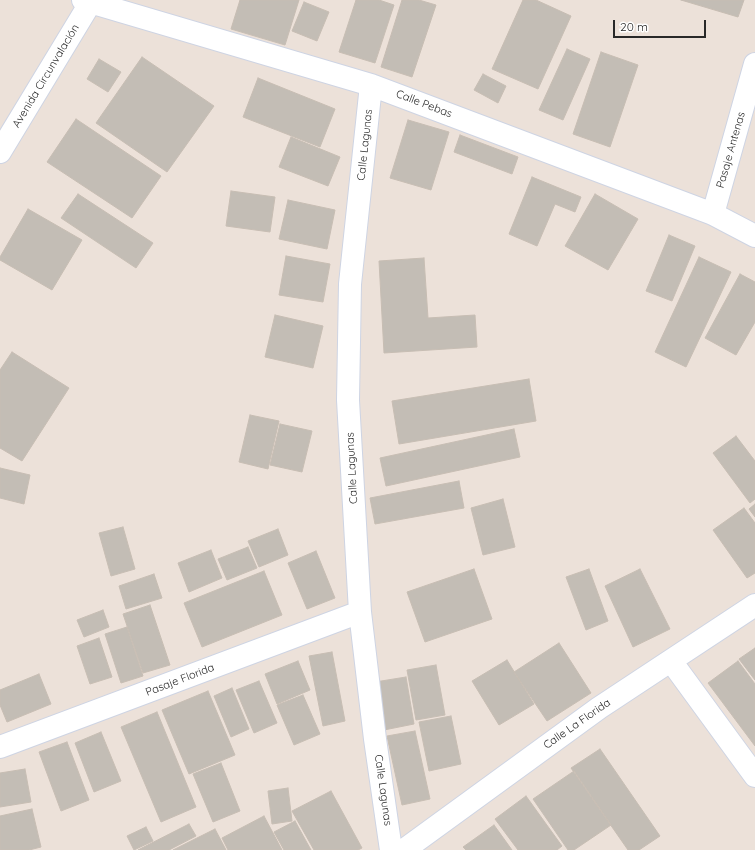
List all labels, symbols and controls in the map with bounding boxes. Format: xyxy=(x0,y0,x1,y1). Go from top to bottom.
scale bar xyxy=(615,12,708,38)
text: 20 m xyxy=(620,19,648,34)
street label: Avenida Circunvalación xyxy=(10,22,82,130)
street label: Calle Pebas xyxy=(394,87,454,121)
street label: Calle Lagunas xyxy=(355,109,375,181)
street label: Pasaje Antenas xyxy=(714,110,748,190)
street label: Calle Lagunas xyxy=(344,432,360,504)
street label: Pasaje Florida xyxy=(144,661,216,699)
street label: Calle La Florida xyxy=(541,696,613,752)
street label: Calle Lagunas xyxy=(371,754,395,826)

